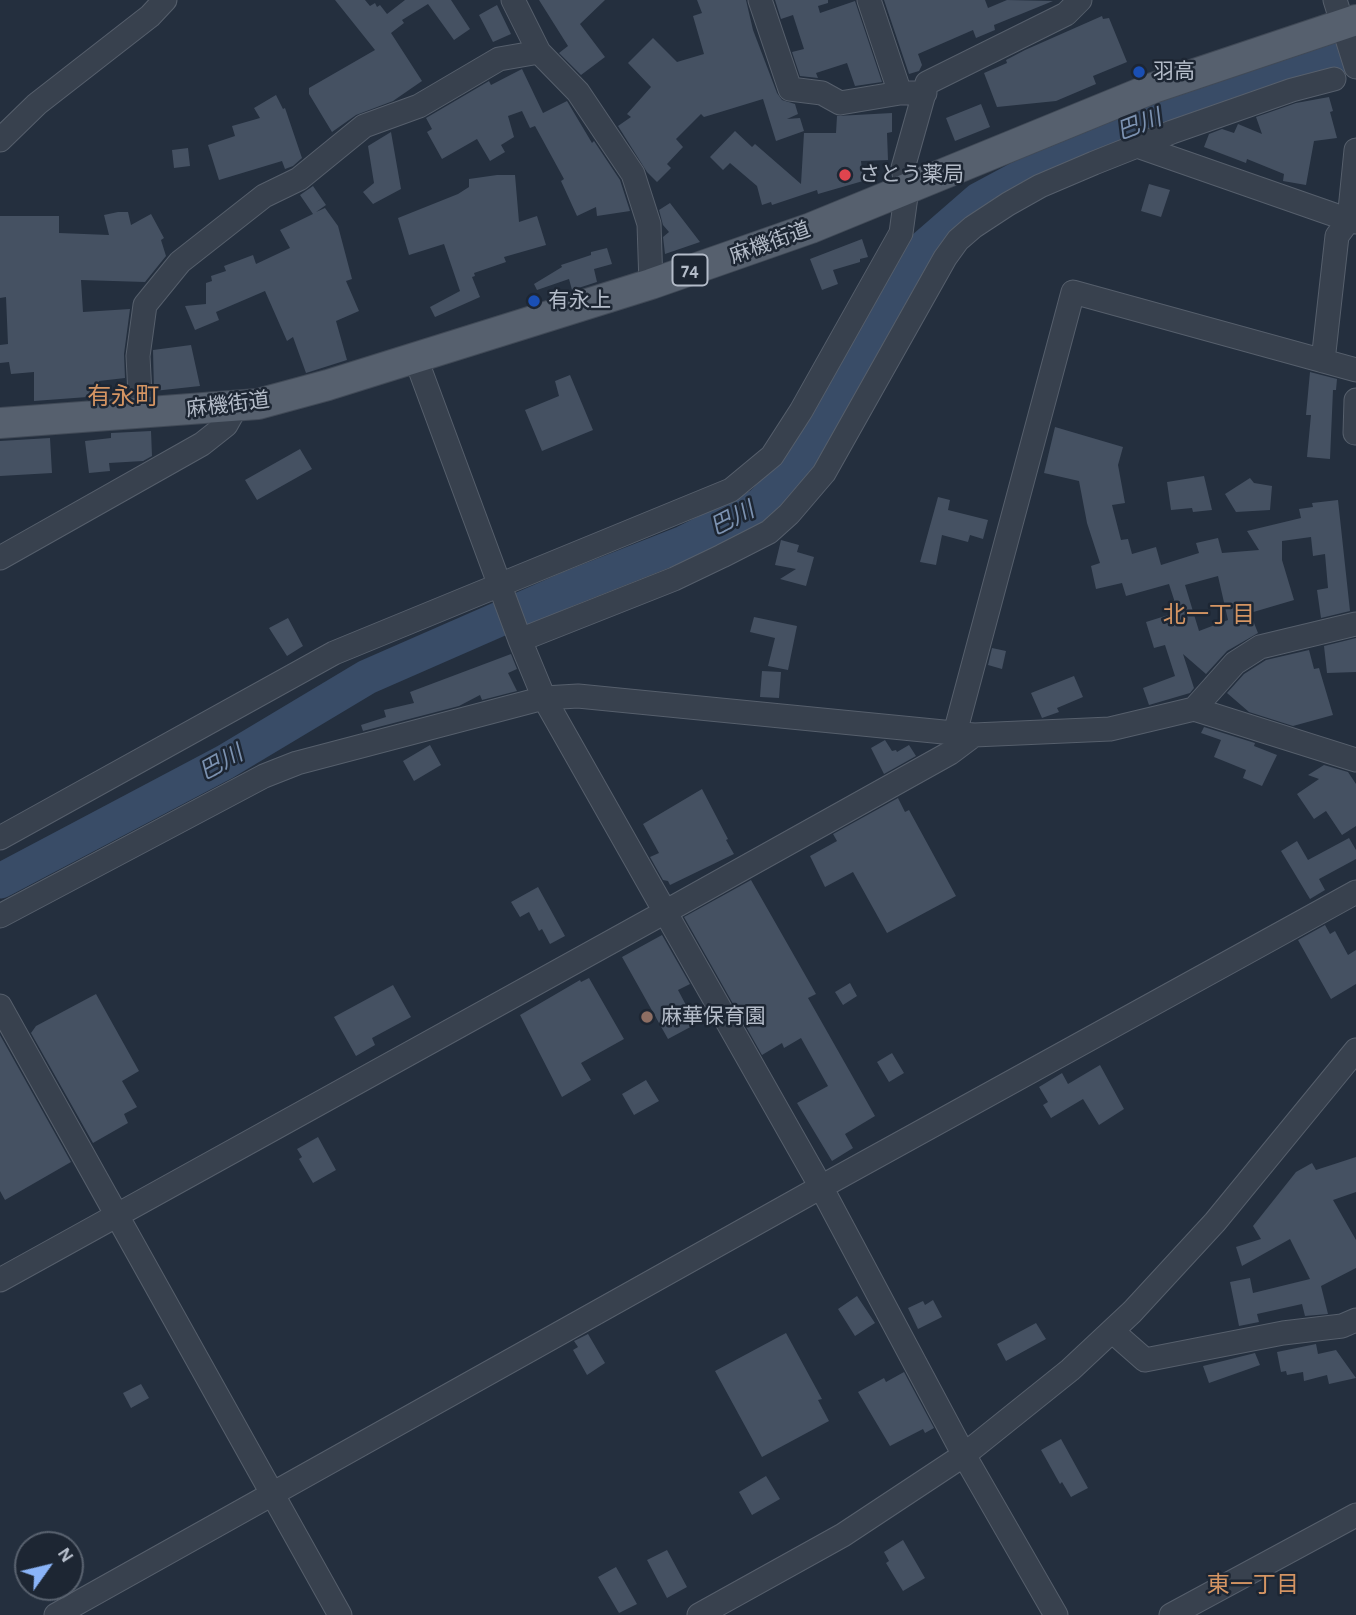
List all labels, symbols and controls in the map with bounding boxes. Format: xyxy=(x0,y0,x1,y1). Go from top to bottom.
place label: 羽高 xyxy=(1153,59,1195,85)
marker: 羽高 xyxy=(1131,64,1147,80)
water label: 巴川 xyxy=(1113,104,1165,146)
place label: さとう薬局 xyxy=(859,162,964,188)
marker: さとう薬局 xyxy=(837,167,853,183)
street label: 麻機街道 xyxy=(726,217,814,269)
road number: 74 xyxy=(672,254,708,286)
place label: 有永上 xyxy=(548,288,611,314)
marker: 有永上 xyxy=(526,293,542,309)
district label: 有永町 xyxy=(87,383,159,411)
street label: 麻機街道 xyxy=(185,387,271,423)
water label: 巴川 xyxy=(705,496,759,542)
district label: 北一丁目 xyxy=(1163,601,1255,629)
water label: 巴川 xyxy=(194,740,248,786)
place label: 麻華保育園 xyxy=(661,1004,766,1030)
marker: 麻華保育園 xyxy=(639,1009,655,1025)
north arrow xyxy=(14,1531,84,1601)
text: N xyxy=(54,1544,77,1566)
district label: 東一丁目 xyxy=(1207,1571,1299,1599)

